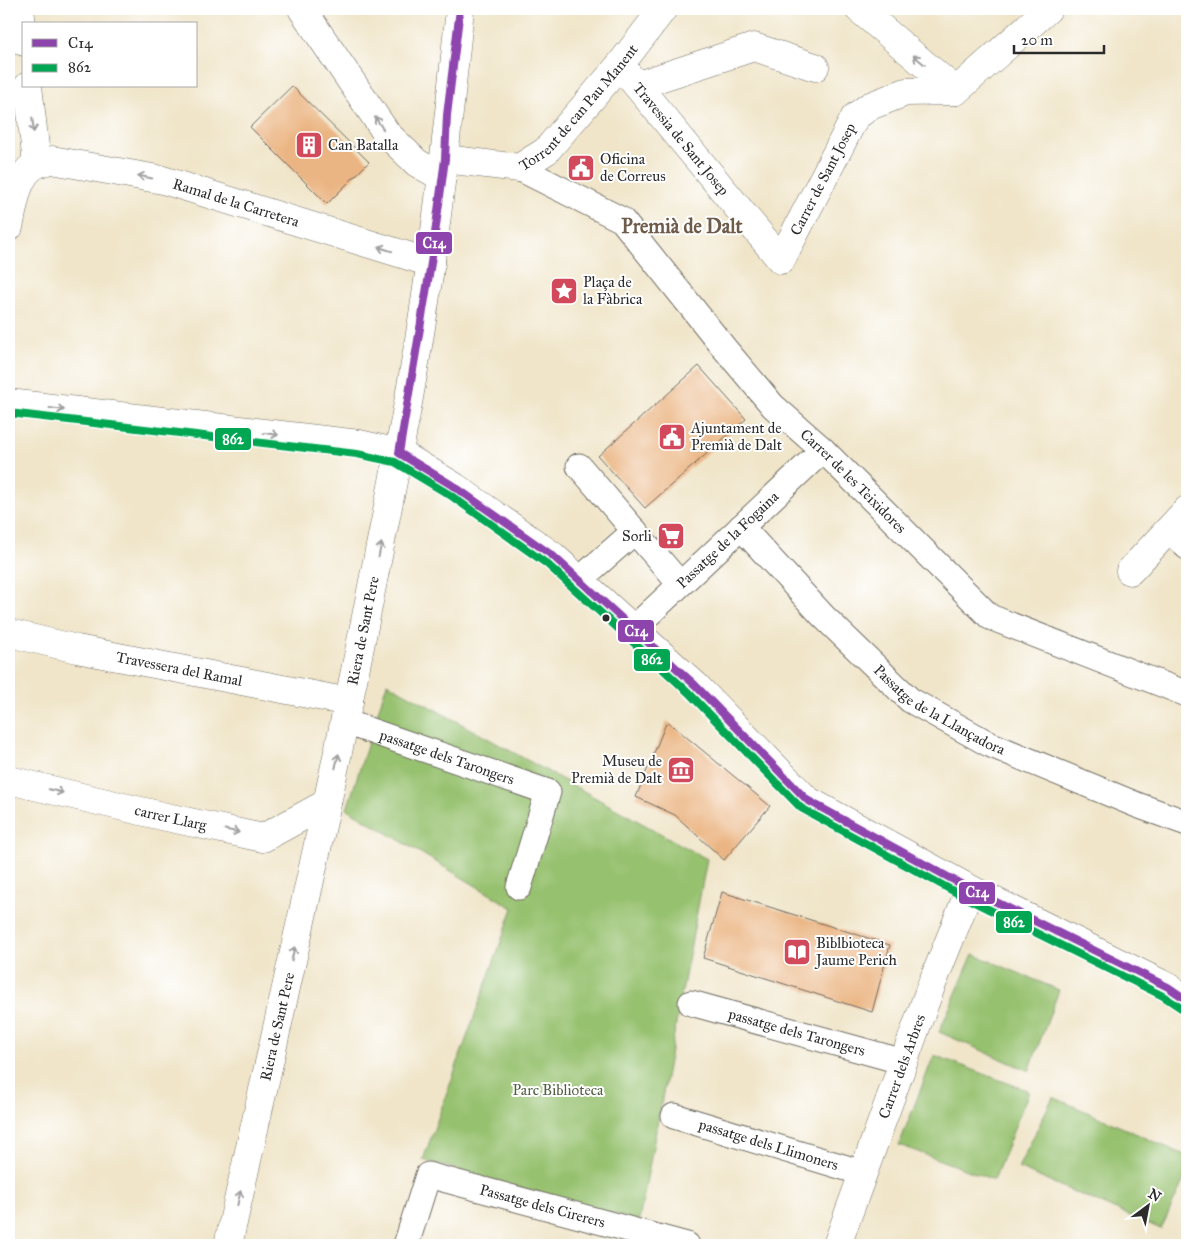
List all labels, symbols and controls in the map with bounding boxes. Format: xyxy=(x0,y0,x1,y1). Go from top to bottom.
legend xyxy=(22,22,198,88)
scale bar xyxy=(1014,22,1104,54)
text: 20 m xyxy=(1021,31,1053,49)
text: C14 xyxy=(68,34,93,52)
street label: Torrent de can Pau Manent xyxy=(516,40,642,175)
one-way arrow xyxy=(913,54,926,65)
text: 862 xyxy=(68,58,92,76)
street label: Travessia de Sant Josep xyxy=(629,79,733,199)
one-way arrow xyxy=(374,116,384,130)
one-way arrow xyxy=(28,117,37,133)
street label: Carrer de Sant Josep xyxy=(786,120,859,238)
building icon: Can Batalla xyxy=(294,130,324,160)
place label: Can Batalla xyxy=(328,136,399,154)
place label: Oficina de Correus xyxy=(600,150,666,185)
public building icon: Oficina de Correus xyxy=(566,153,596,183)
one-way arrow xyxy=(137,172,153,182)
street label: Ramal de la Carretera xyxy=(171,175,302,231)
district label: Premià de Dalt xyxy=(621,214,744,238)
line badge: C14 xyxy=(415,231,453,255)
text: C14 xyxy=(423,235,447,253)
one-way arrow xyxy=(377,243,393,253)
place label: Plaça de la Fàbrica xyxy=(583,273,643,308)
place icon: Plaça de la Fàbrica xyxy=(549,276,579,306)
one-way arrow xyxy=(49,404,65,414)
place label: Ajuntament de Premià de Dalt xyxy=(690,419,783,454)
public building icon: Ajuntament de Premià de Dalt xyxy=(657,422,687,452)
street label: Carrer de les Teixidores xyxy=(797,425,910,537)
line badge: 862 xyxy=(214,427,252,451)
one-way arrow xyxy=(262,429,278,439)
text: 862 xyxy=(222,431,245,448)
street label: Passatge de la Fogaina xyxy=(673,487,783,592)
supermarket icon: Sorli xyxy=(656,521,686,551)
place label: Sorli xyxy=(622,527,652,545)
one-way arrow xyxy=(375,543,385,559)
street label: Riera de Sant Pere xyxy=(343,575,383,687)
unlabelled marker xyxy=(601,613,611,623)
line badge: C14 xyxy=(617,619,655,643)
text: C14 xyxy=(625,623,649,641)
street label: Travessera del Ramal xyxy=(114,648,245,690)
line badge: 862 xyxy=(633,648,671,672)
text: 862 xyxy=(641,651,664,668)
street label: Passatge de la Llançadora xyxy=(870,661,1008,759)
street label: passatge dels Tarongers xyxy=(377,725,517,789)
place label: Museu de Premià de Dalt xyxy=(571,752,663,787)
one-way arrow xyxy=(333,754,342,770)
museum icon: Museu de Premià de Dalt xyxy=(666,755,696,785)
one-way arrow xyxy=(48,787,64,796)
street label: carrer Llarg xyxy=(133,801,209,835)
one-way arrow xyxy=(223,827,239,836)
line badge: C14 xyxy=(958,881,996,905)
text: C14 xyxy=(966,884,990,902)
line badge: 862 xyxy=(995,910,1033,934)
text: 862 xyxy=(1003,914,1026,931)
place label: Biblbioteca Jaume Perich xyxy=(814,934,898,970)
library icon: Biblbioteca Jaume Perich xyxy=(782,937,812,967)
one-way arrow xyxy=(289,946,298,962)
street label: Riera de Sant Pere xyxy=(256,970,298,1083)
street label: passatge dels Tarongers xyxy=(726,1005,867,1060)
street label: Carrer dels Arbres xyxy=(875,1012,929,1121)
park label: Parc Biblioteca xyxy=(513,1081,604,1099)
street label: passatge dels Llimoners xyxy=(696,1115,841,1174)
street label: Passatge dels Cirerers xyxy=(478,1180,607,1232)
north arrow xyxy=(1124,1182,1174,1232)
text: N xyxy=(1145,1185,1164,1206)
one-way arrow xyxy=(235,1190,244,1206)

